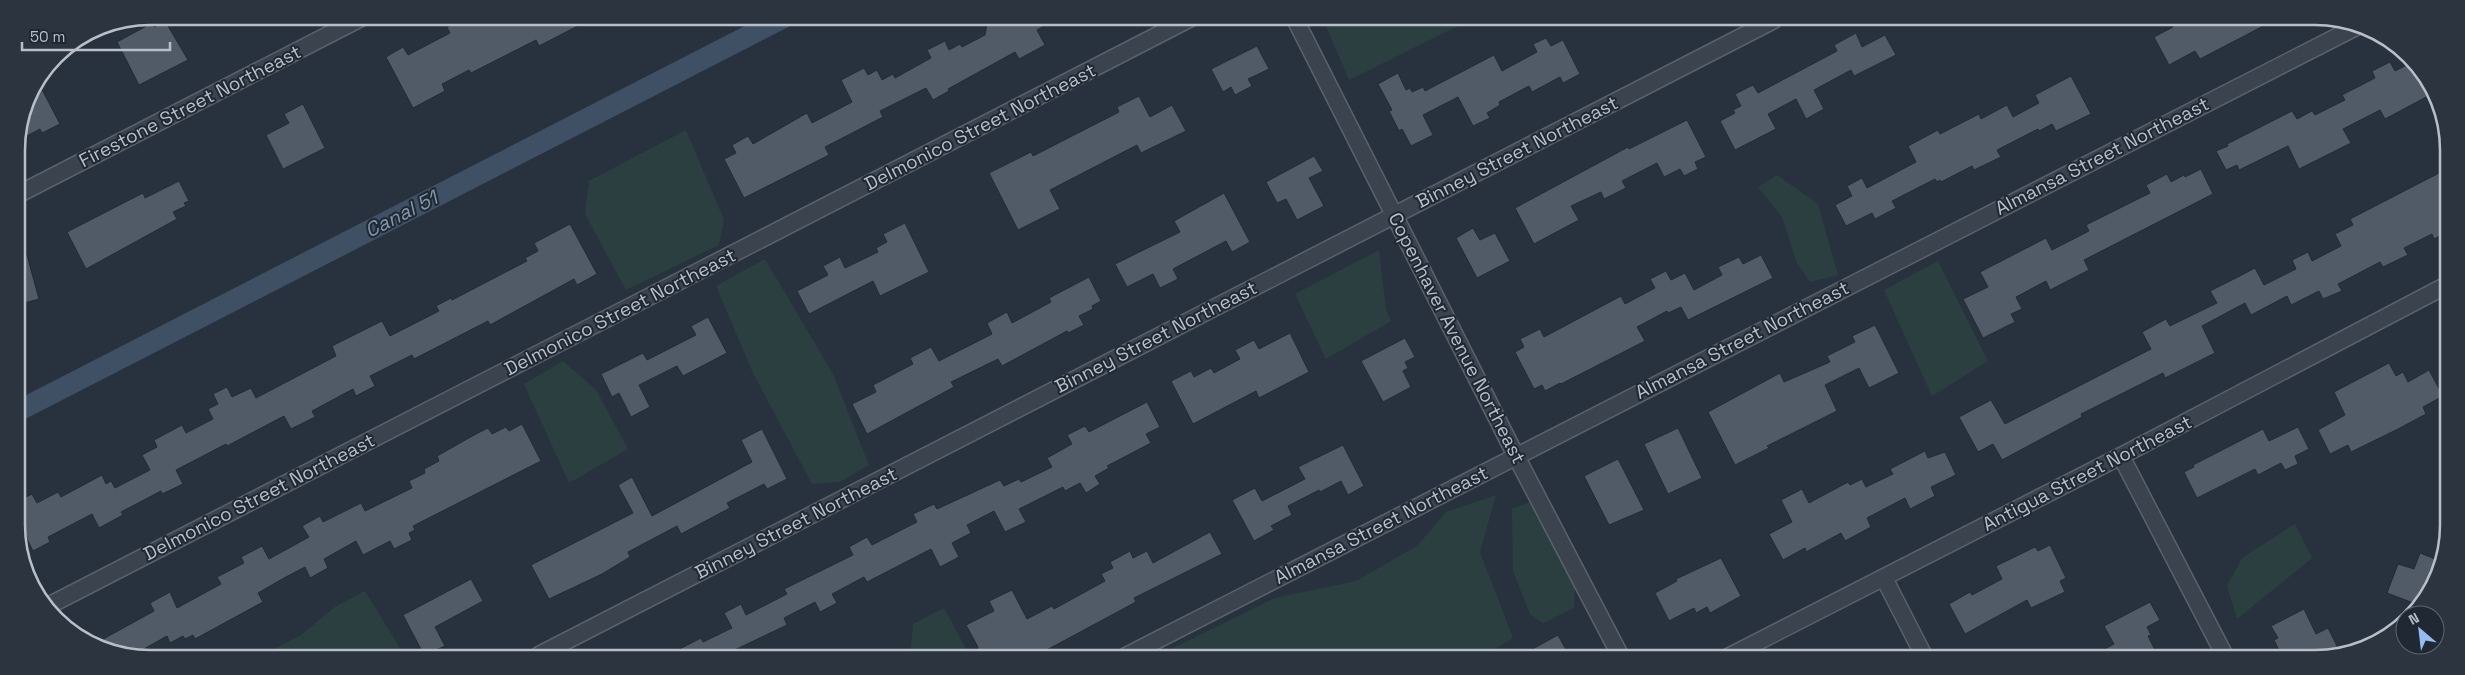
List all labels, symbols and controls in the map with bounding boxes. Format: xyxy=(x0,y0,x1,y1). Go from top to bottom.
scale bar xyxy=(22,20,170,52)
text: 50 m xyxy=(30,27,65,46)
street label: Firestone Street Northeast xyxy=(75,39,305,173)
street label: Delmonico Street Northeast xyxy=(860,58,1100,196)
street label: Binney Street Northeast xyxy=(1412,90,1622,214)
street label: Almansa Street Northeast xyxy=(1991,91,2213,221)
water label: Canal 51 xyxy=(360,183,444,243)
street label: Copenhaver Avenue Northeast xyxy=(1383,208,1531,468)
street label: Delmonico Street Northeast xyxy=(500,243,740,381)
street label: Binney Street Northeast xyxy=(1051,275,1261,399)
street label: Almansa Street Northeast xyxy=(1631,275,1853,405)
street label: Antigua Street Northeast xyxy=(1978,409,2196,537)
street label: Delmonico Street Northeast xyxy=(139,428,379,566)
street label: Almansa Street Northeast xyxy=(1270,460,1492,590)
street label: Binney Street Northeast xyxy=(691,461,901,585)
north arrow xyxy=(2395,605,2445,655)
text: N xyxy=(2406,608,2422,629)

